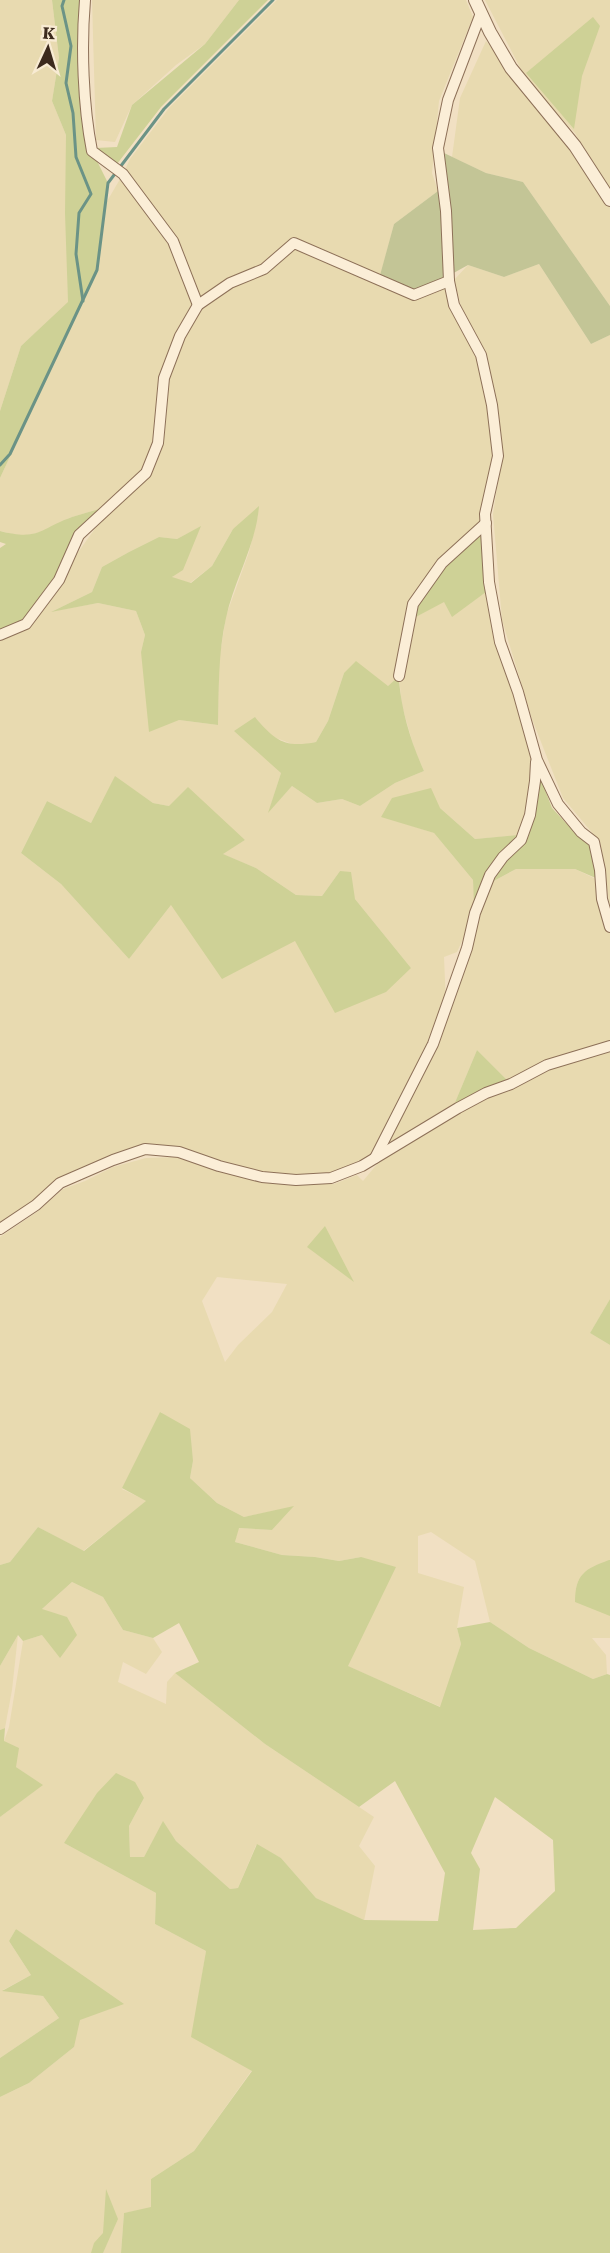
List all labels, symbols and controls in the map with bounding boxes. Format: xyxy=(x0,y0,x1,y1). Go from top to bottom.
north arrow xyxy=(18,18,78,78)
text: K xyxy=(42,24,56,43)

